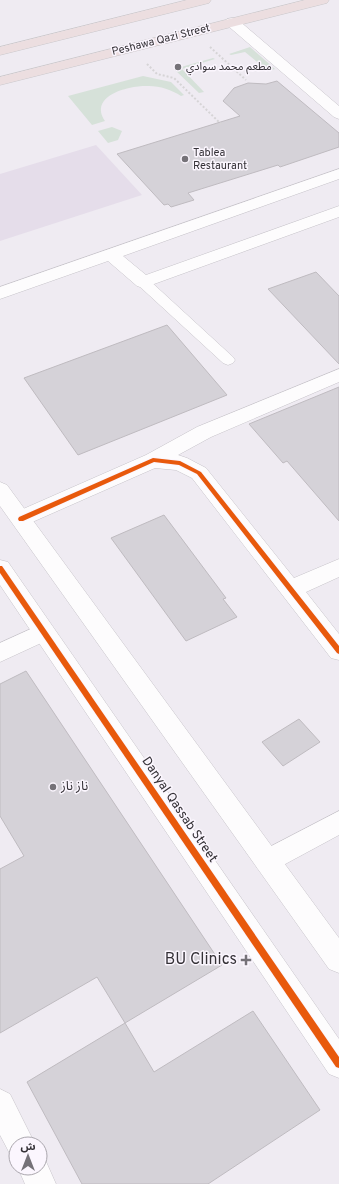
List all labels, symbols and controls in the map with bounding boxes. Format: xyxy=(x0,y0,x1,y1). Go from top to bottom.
street label: Peshawa Qazi Street xyxy=(110,21,212,59)
place label: مطعم محمد سوادي xyxy=(186,60,272,76)
marker: مطعم محمد سوادي xyxy=(173,62,183,72)
place label: Tablea Restaurant xyxy=(193,146,247,173)
marker: Tablea Restaurant xyxy=(180,154,190,164)
street label: Danyal Qassab Street xyxy=(138,754,220,866)
place label: ناز ناز xyxy=(60,779,88,795)
marker: ناز ناز xyxy=(48,782,58,792)
place label: BU Clinics xyxy=(165,950,237,970)
marker: BU Clinics xyxy=(240,954,252,966)
north arrow xyxy=(8,1136,48,1176)
text: ش xyxy=(20,1140,36,1154)

